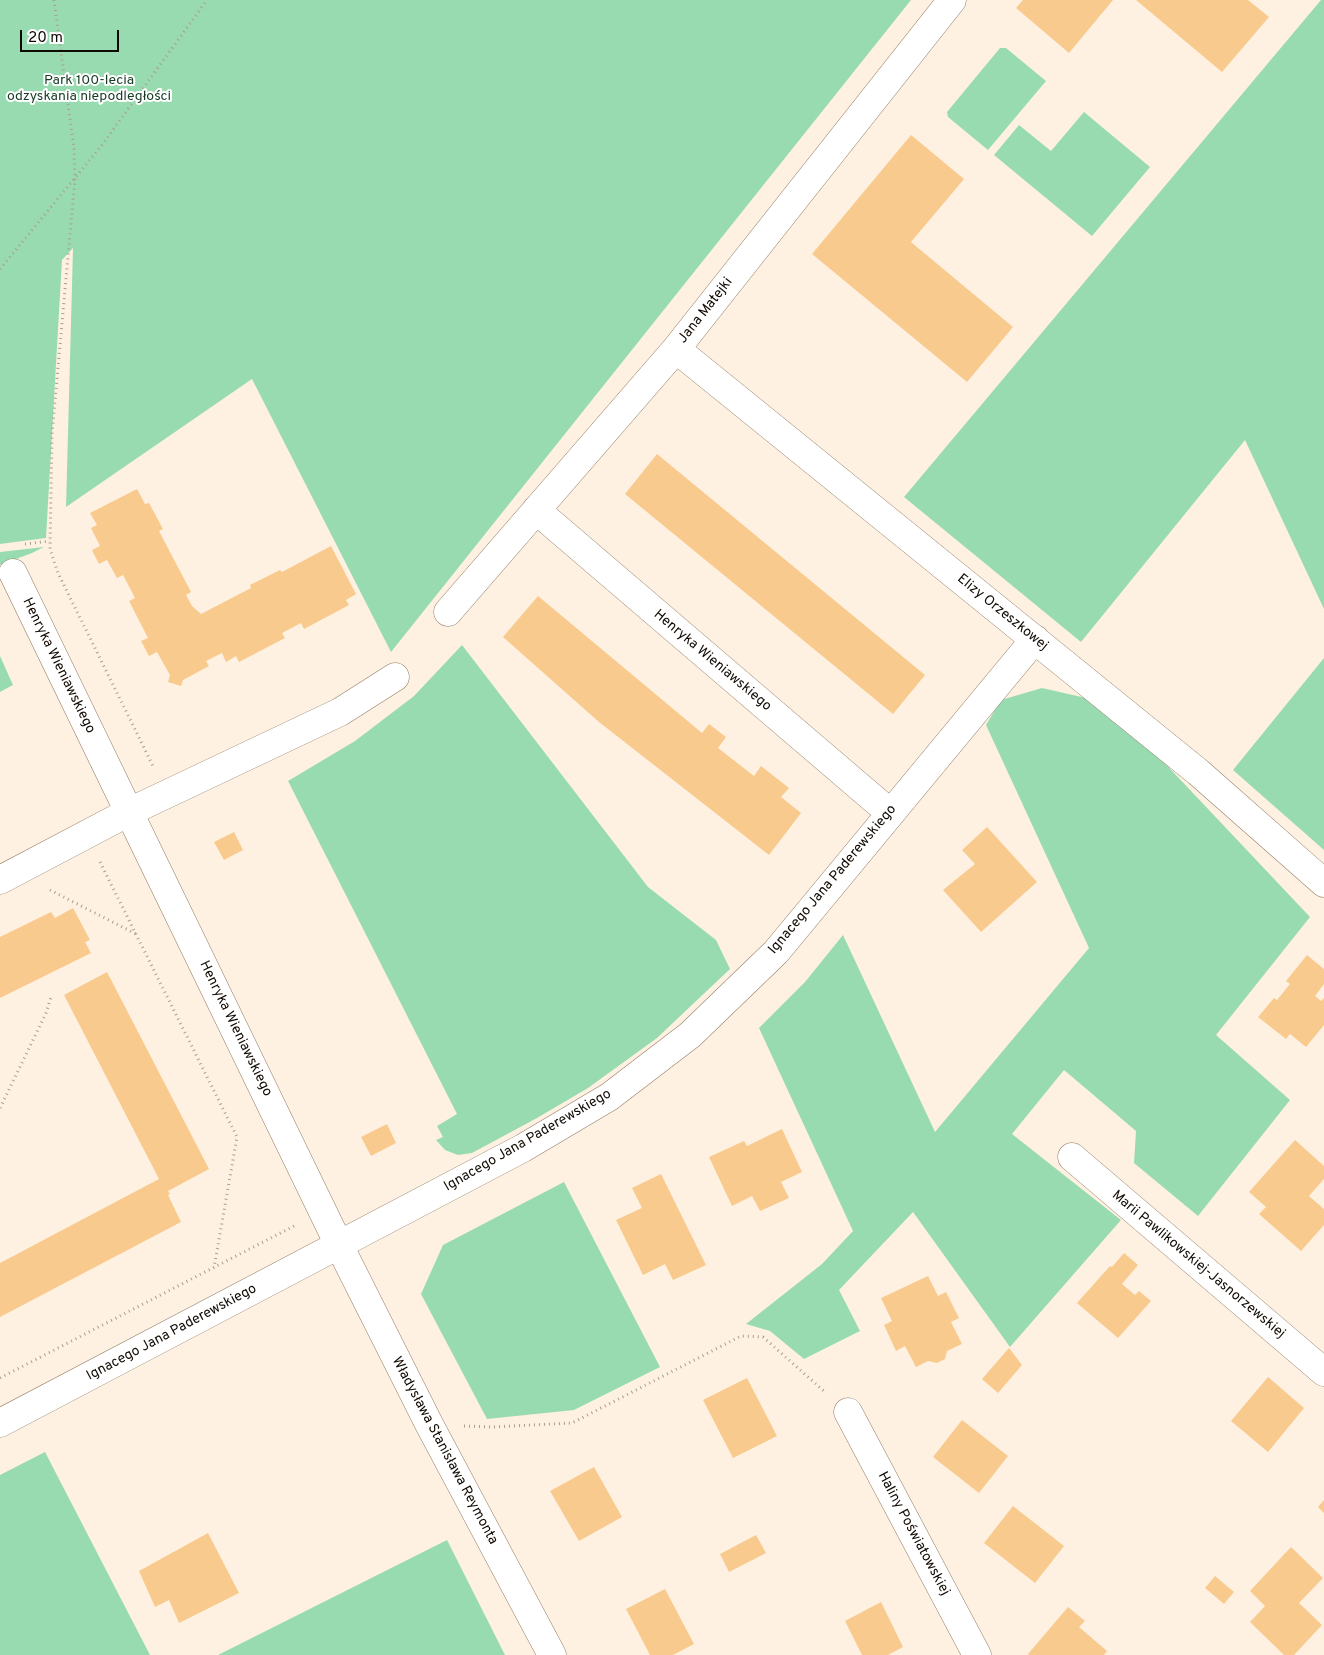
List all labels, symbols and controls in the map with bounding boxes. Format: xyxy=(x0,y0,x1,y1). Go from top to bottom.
scale bar xyxy=(22,20,121,52)
text: 20 m xyxy=(28,29,63,48)
park label: Park 100-lecia odzyskania niepodległości xyxy=(7,73,171,105)
street label: Jana Matejki xyxy=(675,275,737,347)
street label: Elizy Orzeszkowej xyxy=(953,571,1051,655)
street label: Henryka Wieniawskiego xyxy=(18,595,98,737)
street label: Henryka Wieniawskiego xyxy=(650,607,774,715)
street label: Ignacego Jana Paderewskiego xyxy=(765,802,901,958)
street label: Henryka Wieniawskiego xyxy=(195,958,275,1100)
street label: Ignacego Jana Paderewskiego xyxy=(441,1086,615,1196)
street label: Marii Pawlikowskiej-Jasnorzewskiej xyxy=(1108,1187,1288,1343)
street label: Ignacego Jana Paderewskiego xyxy=(84,1281,260,1385)
street label: Władysława Stanisława Reymonta xyxy=(387,1354,501,1548)
street label: Haliny Poświatowskiej xyxy=(873,1469,953,1599)

